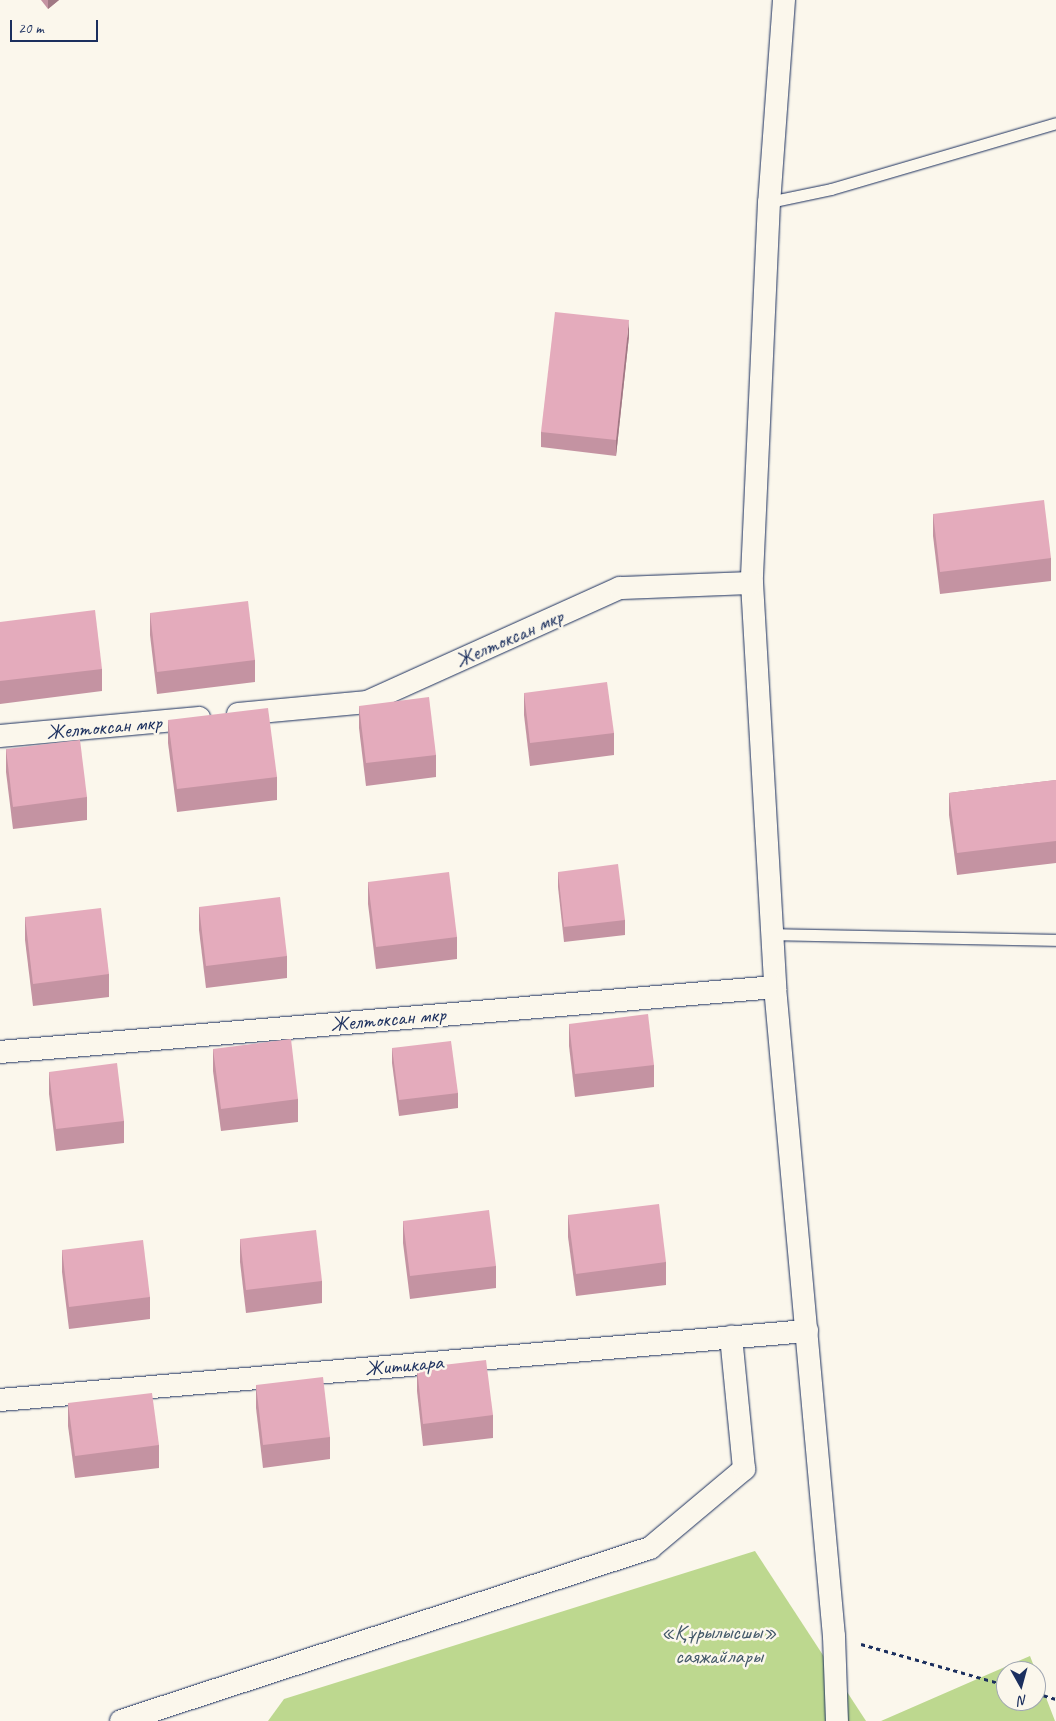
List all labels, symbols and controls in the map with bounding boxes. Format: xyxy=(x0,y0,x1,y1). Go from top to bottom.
scale bar xyxy=(12,10,100,42)
text: 20 m xyxy=(18,19,44,38)
street label: Желтоксан мкр xyxy=(451,603,567,673)
street label: Желтоксан мкр xyxy=(45,709,163,745)
street label: Желтоксан мкр xyxy=(329,1001,447,1037)
street label: Житикара xyxy=(364,1349,444,1381)
park label: «Құрылысшы» саяжайлары xyxy=(661,1619,777,1669)
north arrow xyxy=(996,1661,1046,1711)
text: N xyxy=(1017,1691,1028,1709)

